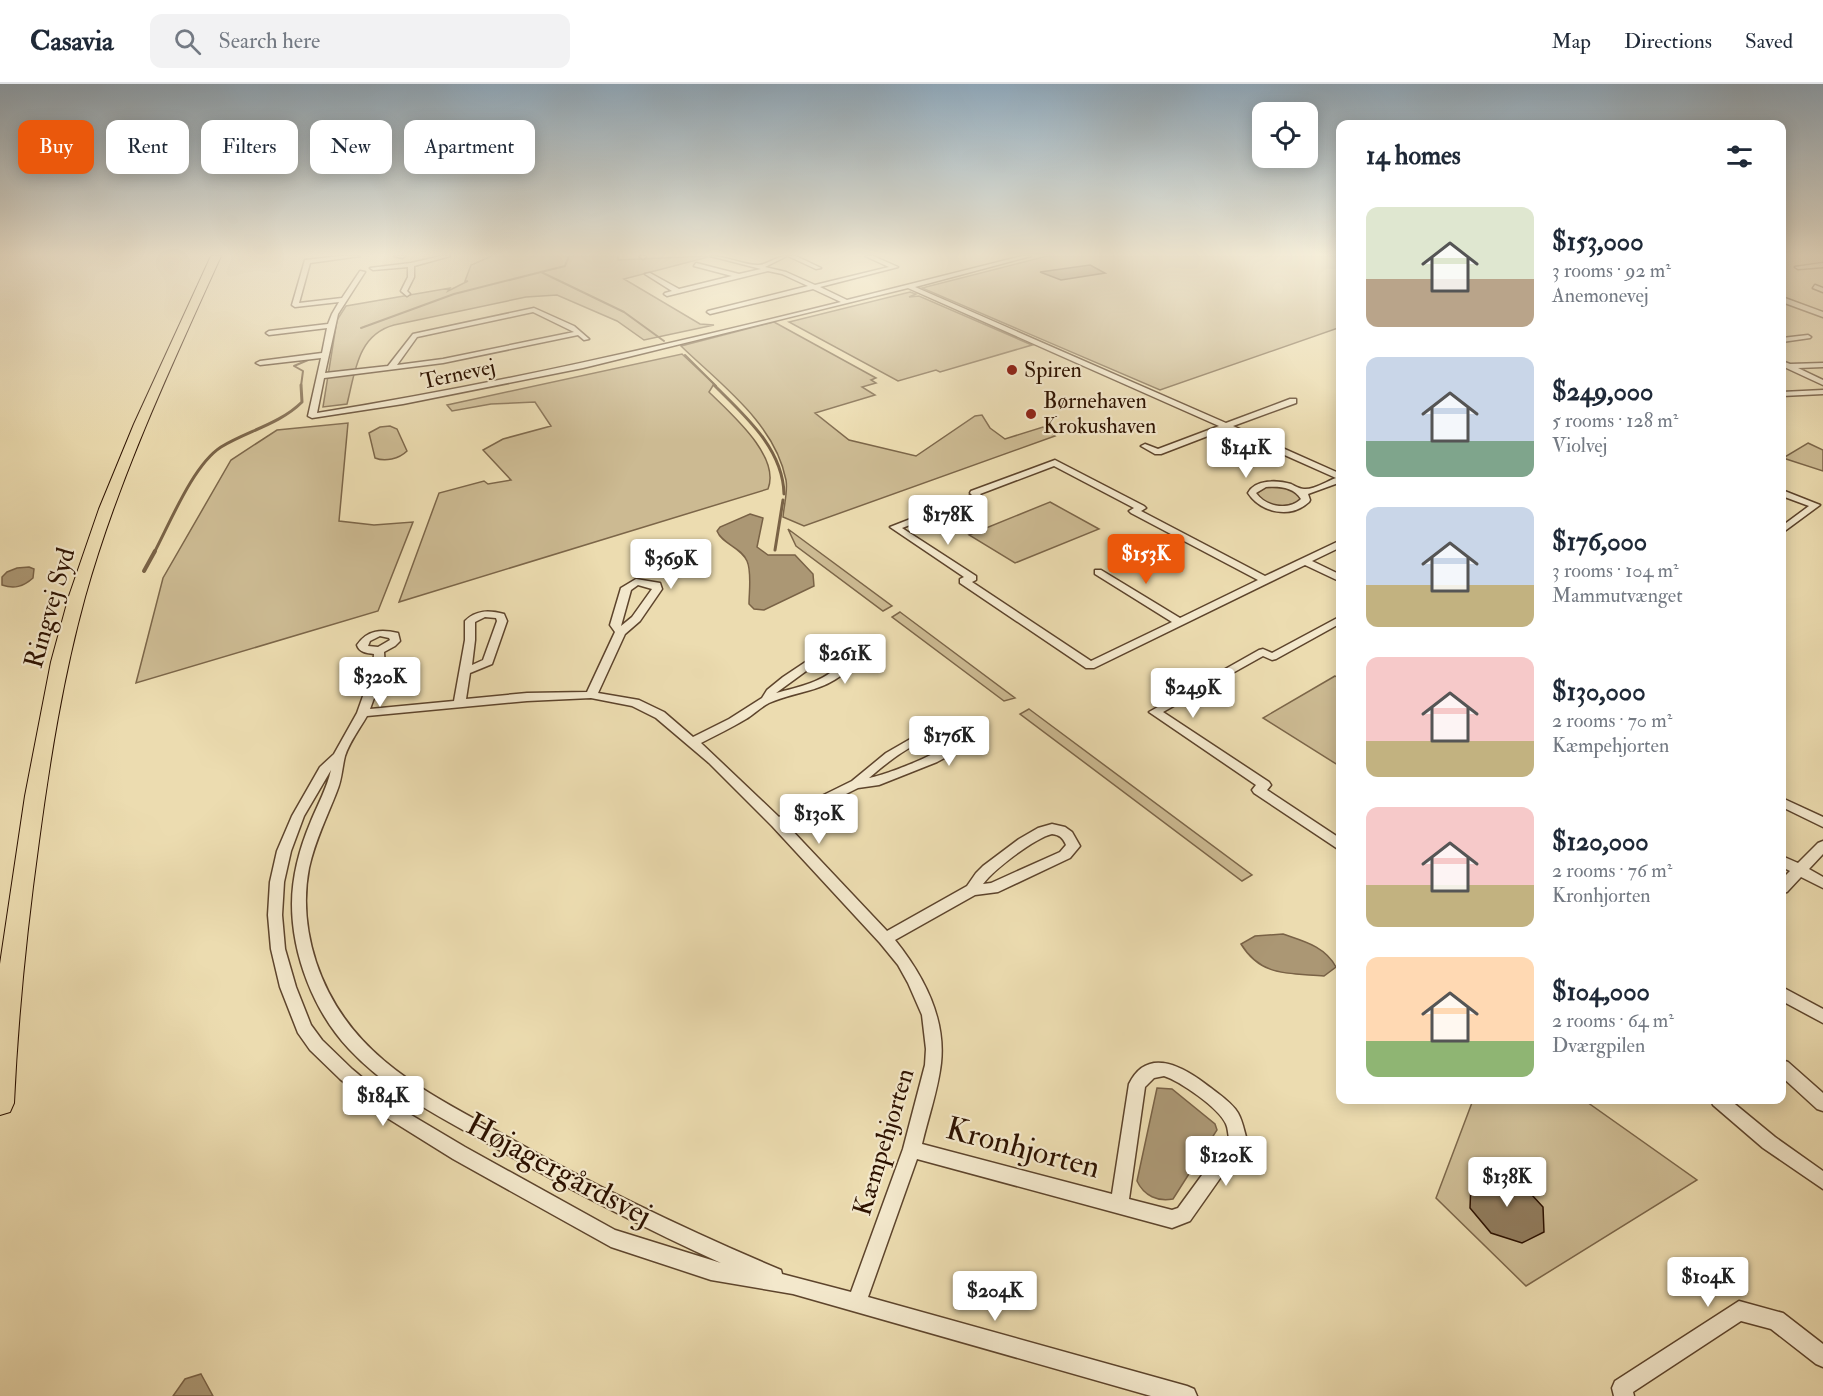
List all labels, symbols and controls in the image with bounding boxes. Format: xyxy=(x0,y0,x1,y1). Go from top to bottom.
search box xyxy=(150,14,570,68)
text: Casavia xyxy=(30,24,114,59)
icon: search xyxy=(171,25,204,58)
text: Search here xyxy=(219,27,320,55)
text: Map xyxy=(1551,28,1591,55)
text: Directions xyxy=(1624,28,1712,55)
text: Saved xyxy=(1745,28,1793,55)
map controls xyxy=(1252,102,1318,168)
button: locate xyxy=(1252,102,1318,168)
chip: Buy xyxy=(18,120,94,174)
chip: Rent xyxy=(106,120,189,174)
chip: Filters xyxy=(201,120,298,174)
chip: New xyxy=(310,120,392,174)
chip: Apartment xyxy=(404,120,535,174)
text: 14 homes xyxy=(1366,140,1461,172)
icon: filters xyxy=(1723,140,1756,173)
text: $153,000 xyxy=(1552,226,1644,258)
icon: home xyxy=(1414,231,1486,303)
text: 3 rooms · 92 m² xyxy=(1552,258,1671,283)
text: Anemonevej xyxy=(1552,283,1649,308)
street label: Ternevej xyxy=(418,353,498,395)
place label: Spiren xyxy=(1024,356,1082,385)
marker: Spiren xyxy=(1005,363,1019,377)
text: $249,000 xyxy=(1552,376,1653,408)
icon: home xyxy=(1414,381,1486,453)
place label: Børnehaven Krokushaven xyxy=(1043,387,1156,440)
marker: Børnehaven Krokushaven xyxy=(1024,407,1038,421)
text: 5 rooms · 128 m² xyxy=(1552,408,1678,433)
pin: $141K xyxy=(1204,428,1288,479)
text: Violvej xyxy=(1552,433,1607,458)
text: $141K xyxy=(1221,435,1271,460)
pin: $178K xyxy=(906,495,990,546)
text: $178K xyxy=(922,502,974,527)
text: $176,000 xyxy=(1552,526,1647,558)
icon: home xyxy=(1414,531,1486,603)
pin: $153K xyxy=(1104,534,1188,585)
pin: $369K xyxy=(629,539,713,590)
text: $153K xyxy=(1122,541,1170,566)
street label: Ringvej Syd xyxy=(18,544,82,672)
text: $369K xyxy=(644,546,698,571)
text: 3 rooms · 104 m² xyxy=(1552,558,1679,583)
text: Mammutvænget xyxy=(1552,583,1683,608)
pin: $261K xyxy=(803,634,887,685)
text: $261K xyxy=(819,641,871,666)
pin: $320K xyxy=(338,657,422,708)
text: $320K xyxy=(353,664,407,689)
pin: $249K xyxy=(1151,668,1235,719)
text: $249K xyxy=(1165,675,1221,700)
text: $130,000 xyxy=(1552,676,1645,708)
icon: home xyxy=(1414,681,1486,753)
text: 2 rooms · 70 m² xyxy=(1552,708,1672,733)
pin: $176K xyxy=(907,716,991,767)
text: $176K xyxy=(923,723,975,748)
text: Kæmpehjorten xyxy=(1552,733,1669,758)
pin: $130K xyxy=(777,794,861,845)
text: $130K xyxy=(794,801,844,826)
text: $120,000 xyxy=(1552,826,1649,858)
icon: home xyxy=(1414,831,1486,903)
text: 2 rooms · 76 m² xyxy=(1552,858,1672,883)
text: Kronhjorten xyxy=(1552,883,1651,908)
text: $104,000 xyxy=(1552,976,1650,1008)
icon: home xyxy=(1414,981,1486,1053)
text: 2 rooms · 64 m² xyxy=(1552,1008,1674,1033)
text: Dværgpilen xyxy=(1552,1033,1645,1058)
street label: Kæmpehjorten xyxy=(846,1064,923,1220)
pin: $184K xyxy=(341,1076,425,1127)
text: $184K xyxy=(357,1083,409,1108)
street label: Højagergårdsvej xyxy=(459,1104,659,1236)
street label: Kronhjorten xyxy=(942,1108,1104,1188)
pin: $120K xyxy=(1184,1136,1268,1187)
text: $120K xyxy=(1200,1143,1252,1168)
pin: $138K xyxy=(1465,1157,1549,1208)
text: $138K xyxy=(1482,1164,1532,1189)
pin: $104K xyxy=(1666,1257,1750,1308)
text: $104K xyxy=(1681,1264,1735,1289)
pin: $204K xyxy=(953,1271,1037,1322)
text: $204K xyxy=(967,1278,1023,1303)

